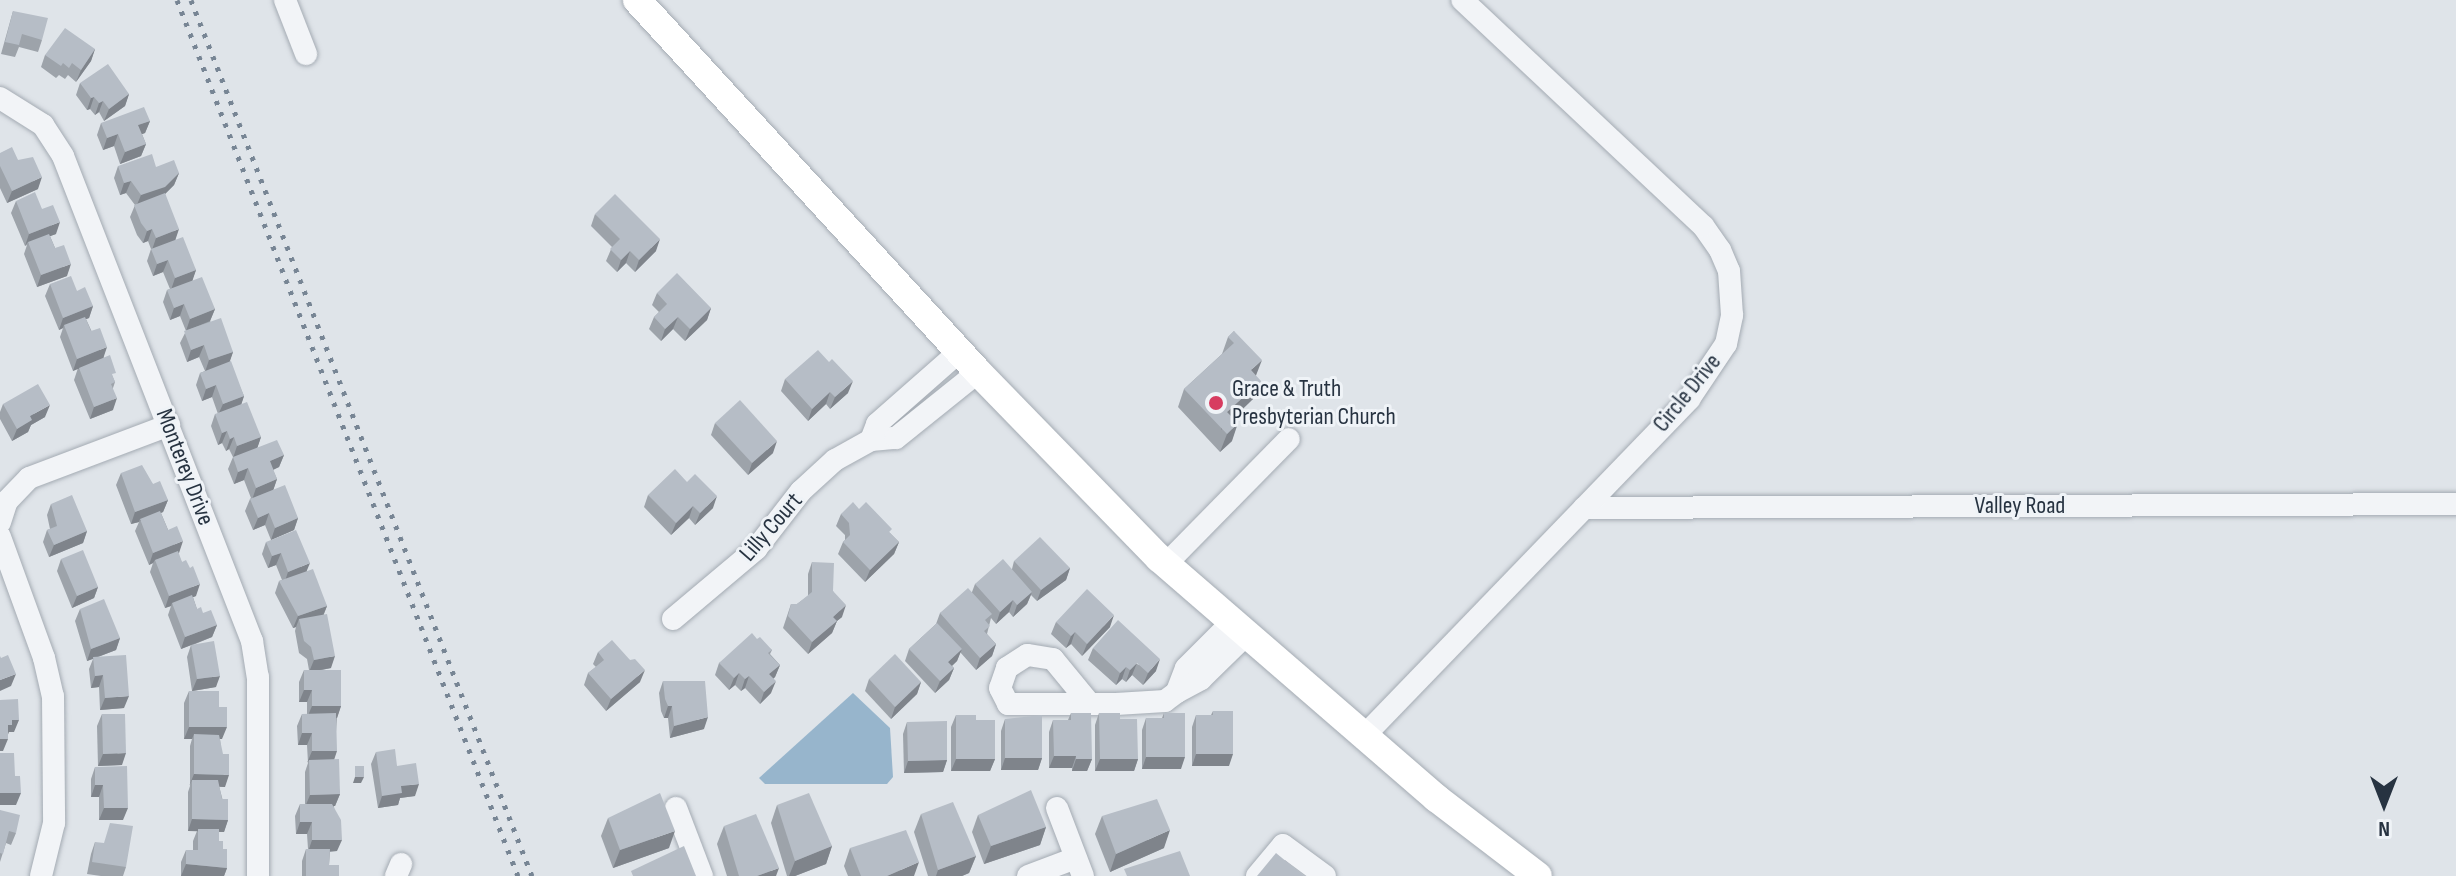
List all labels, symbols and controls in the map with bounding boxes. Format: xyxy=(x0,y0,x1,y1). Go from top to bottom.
street label: Circle Drive xyxy=(1647,348,1727,438)
place label: Grace & Truth Presbyterian Church xyxy=(1232,375,1396,431)
marker: Grace & Truth Presbyterian Church xyxy=(1207,394,1225,412)
street label: Monterey Drive xyxy=(150,405,220,529)
street label: Lilly Court xyxy=(733,487,809,567)
street label: Valley Road xyxy=(1975,492,2065,520)
north arrow xyxy=(2344,764,2424,844)
text: N xyxy=(2378,815,2390,842)

